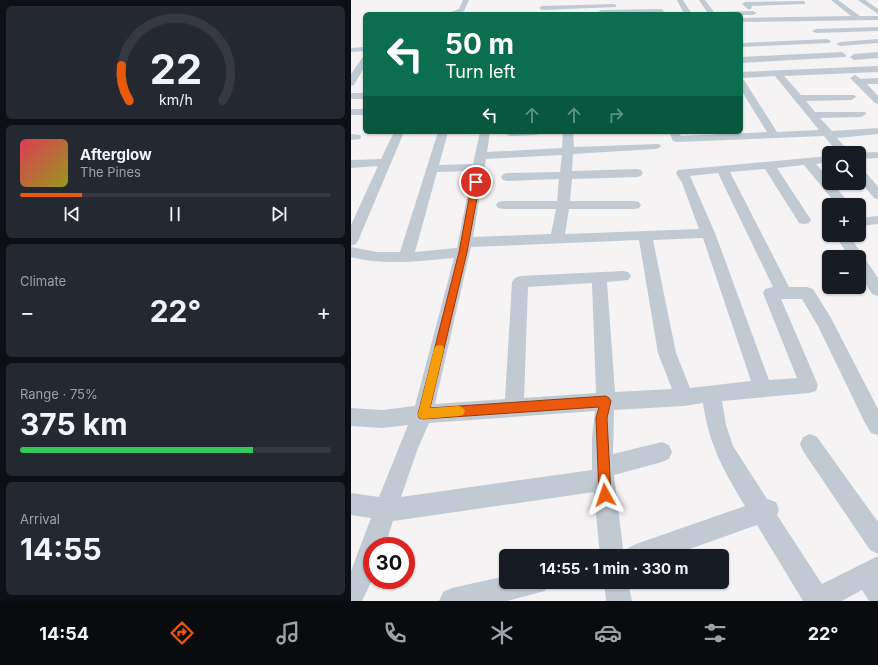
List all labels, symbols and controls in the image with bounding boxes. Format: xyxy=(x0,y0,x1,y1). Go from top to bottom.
text: 50 m xyxy=(445,27,514,61)
icon: left xyxy=(379,28,431,80)
text: 22 xyxy=(149,43,202,93)
text: Turn left xyxy=(445,61,515,82)
text: km/h xyxy=(159,90,192,107)
icon: left xyxy=(479,104,501,126)
icon: ahead xyxy=(521,104,543,126)
icon: ahead xyxy=(563,104,585,126)
icon: right xyxy=(605,104,627,126)
text: Afterglow xyxy=(80,145,152,164)
map controls xyxy=(822,146,866,294)
button: search xyxy=(822,146,866,190)
text: The Pines xyxy=(80,164,141,180)
pin xyxy=(459,165,493,199)
icon: arrive xyxy=(465,171,487,193)
button: + xyxy=(822,198,866,242)
icon: previous xyxy=(61,203,83,225)
icon: pause xyxy=(164,203,186,225)
icon: next xyxy=(268,203,290,225)
button: − xyxy=(822,250,866,294)
text: Climate xyxy=(20,273,66,289)
text: 22° xyxy=(150,293,201,329)
text: − xyxy=(20,299,35,325)
text: + xyxy=(316,299,331,325)
text: Range · 75% xyxy=(20,386,98,402)
text: 375 km xyxy=(20,406,128,442)
position arrow xyxy=(584,474,626,516)
text: Arrival xyxy=(20,511,60,527)
text: 14:55 xyxy=(20,531,102,567)
speed limit sign: 30 xyxy=(363,537,415,589)
text: 14:55 · 1 min · 330 m xyxy=(540,559,688,578)
icon: directions xyxy=(168,619,196,647)
icon: music xyxy=(274,619,302,647)
icon: phone xyxy=(381,619,409,647)
icon: climate xyxy=(488,619,516,647)
icon: car xyxy=(594,619,622,647)
icon: filters xyxy=(701,619,729,647)
text: 14:54 xyxy=(39,623,89,644)
text: 22° xyxy=(808,623,839,644)

